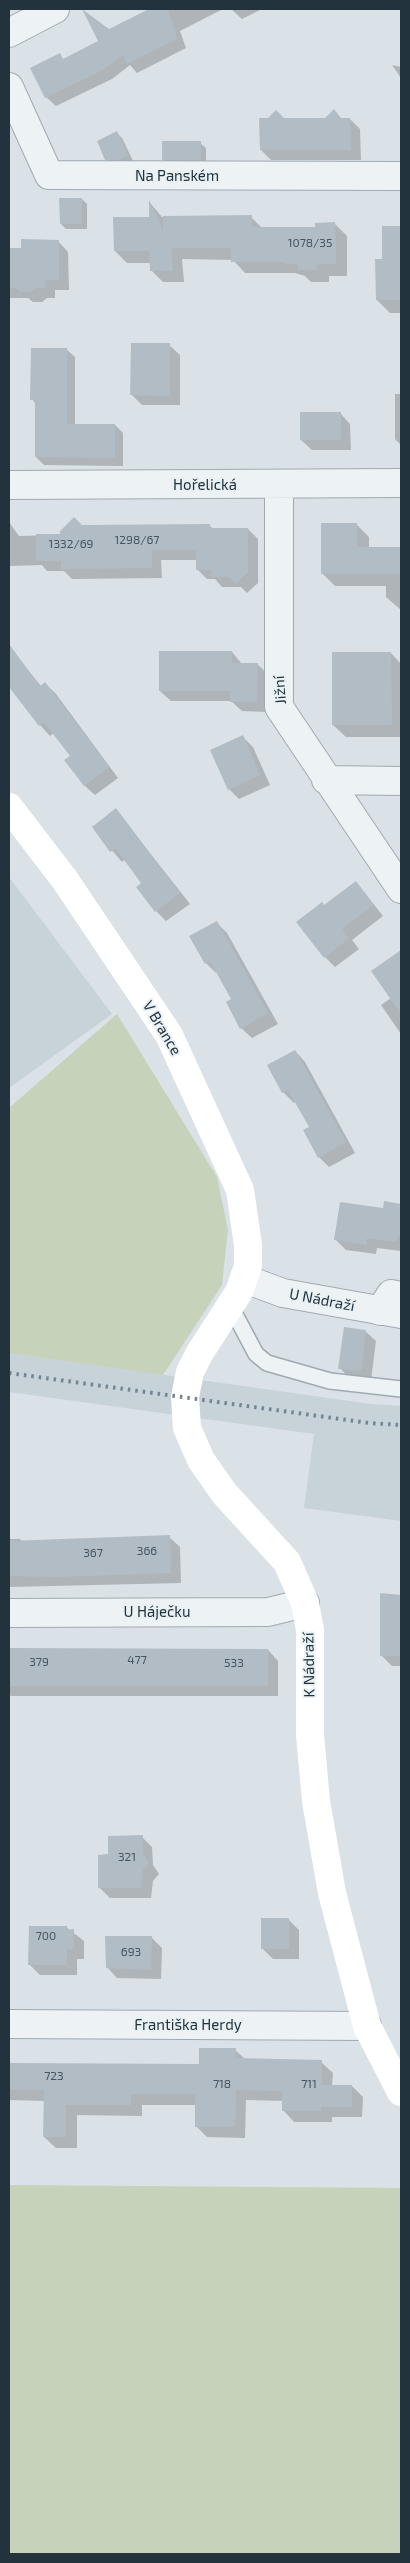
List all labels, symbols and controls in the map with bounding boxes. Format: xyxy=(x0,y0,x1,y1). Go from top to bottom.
street label: Na Panském xyxy=(135,167,219,185)
house number: 1078/35 xyxy=(288,236,332,250)
street label: Hořelická xyxy=(173,476,237,494)
house number: 1298/67 xyxy=(115,533,159,547)
house number: 1332/69 xyxy=(49,537,93,551)
street label: Jižní xyxy=(270,675,290,705)
street label: V Brance xyxy=(139,998,185,1058)
street label: U Nádraží xyxy=(288,1285,356,1315)
house number: 366 xyxy=(137,1544,157,1558)
house number: 367 xyxy=(83,1546,103,1560)
street label: U Háječku xyxy=(124,1603,190,1621)
street label: K Nádraží xyxy=(299,1632,319,1698)
house number: 477 xyxy=(127,1653,147,1667)
house number: 379 xyxy=(29,1655,49,1669)
house number: 533 xyxy=(224,1656,244,1670)
house number: 321 xyxy=(118,1850,136,1864)
house number: 700 xyxy=(36,1929,56,1943)
house number: 693 xyxy=(121,1945,141,1959)
street label: Františka Herdy xyxy=(134,2016,242,2034)
house number: 723 xyxy=(44,2069,64,2083)
house number: 718 xyxy=(213,2077,231,2091)
house number: 711 xyxy=(301,2077,317,2091)

